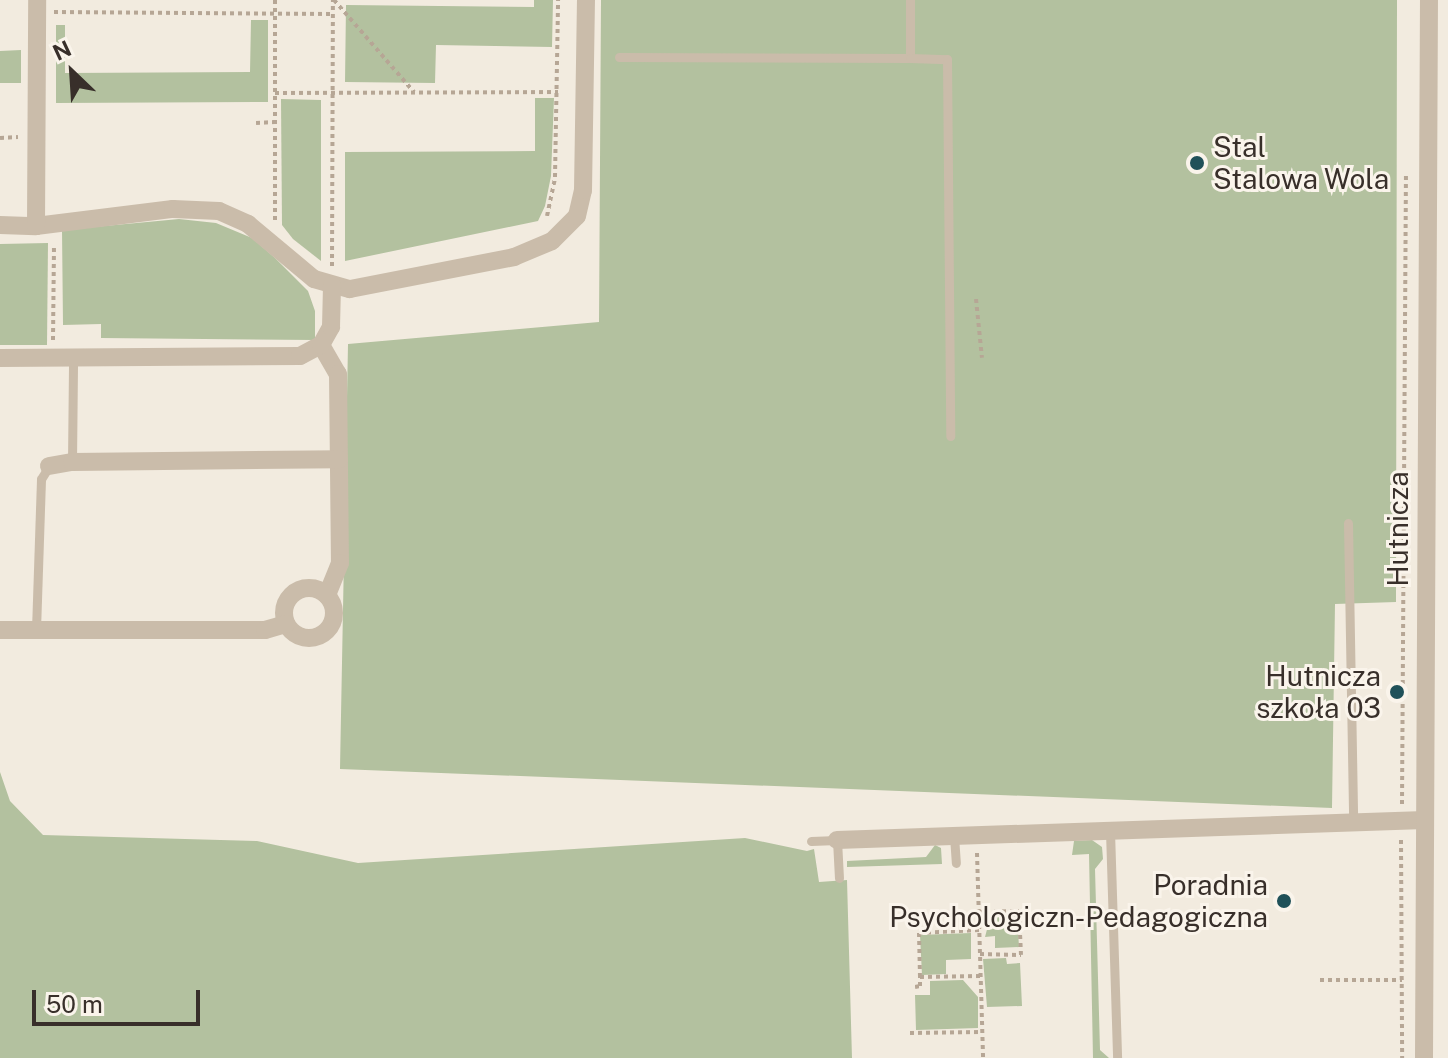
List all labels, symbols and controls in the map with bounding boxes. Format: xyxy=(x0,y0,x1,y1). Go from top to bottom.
north arrow xyxy=(32,32,112,112)
text: N xyxy=(49,35,75,66)
place label: Stal Stalowa Wola xyxy=(1213,130,1390,196)
marker: Stal Stalowa Wola xyxy=(1188,154,1206,172)
street label: Hutnicza xyxy=(1381,471,1415,587)
place label: Hutnicza szkoła 03 xyxy=(1256,659,1381,725)
marker: Hutnicza szkoła 03 xyxy=(1388,683,1406,701)
place label: Poradnia Psychologiczn-Pedagogiczna xyxy=(889,868,1268,934)
marker: Poradnia Psychologiczn-Pedagogiczna xyxy=(1275,892,1293,910)
scale bar xyxy=(36,974,204,1024)
text: 50 m xyxy=(46,990,103,1018)

